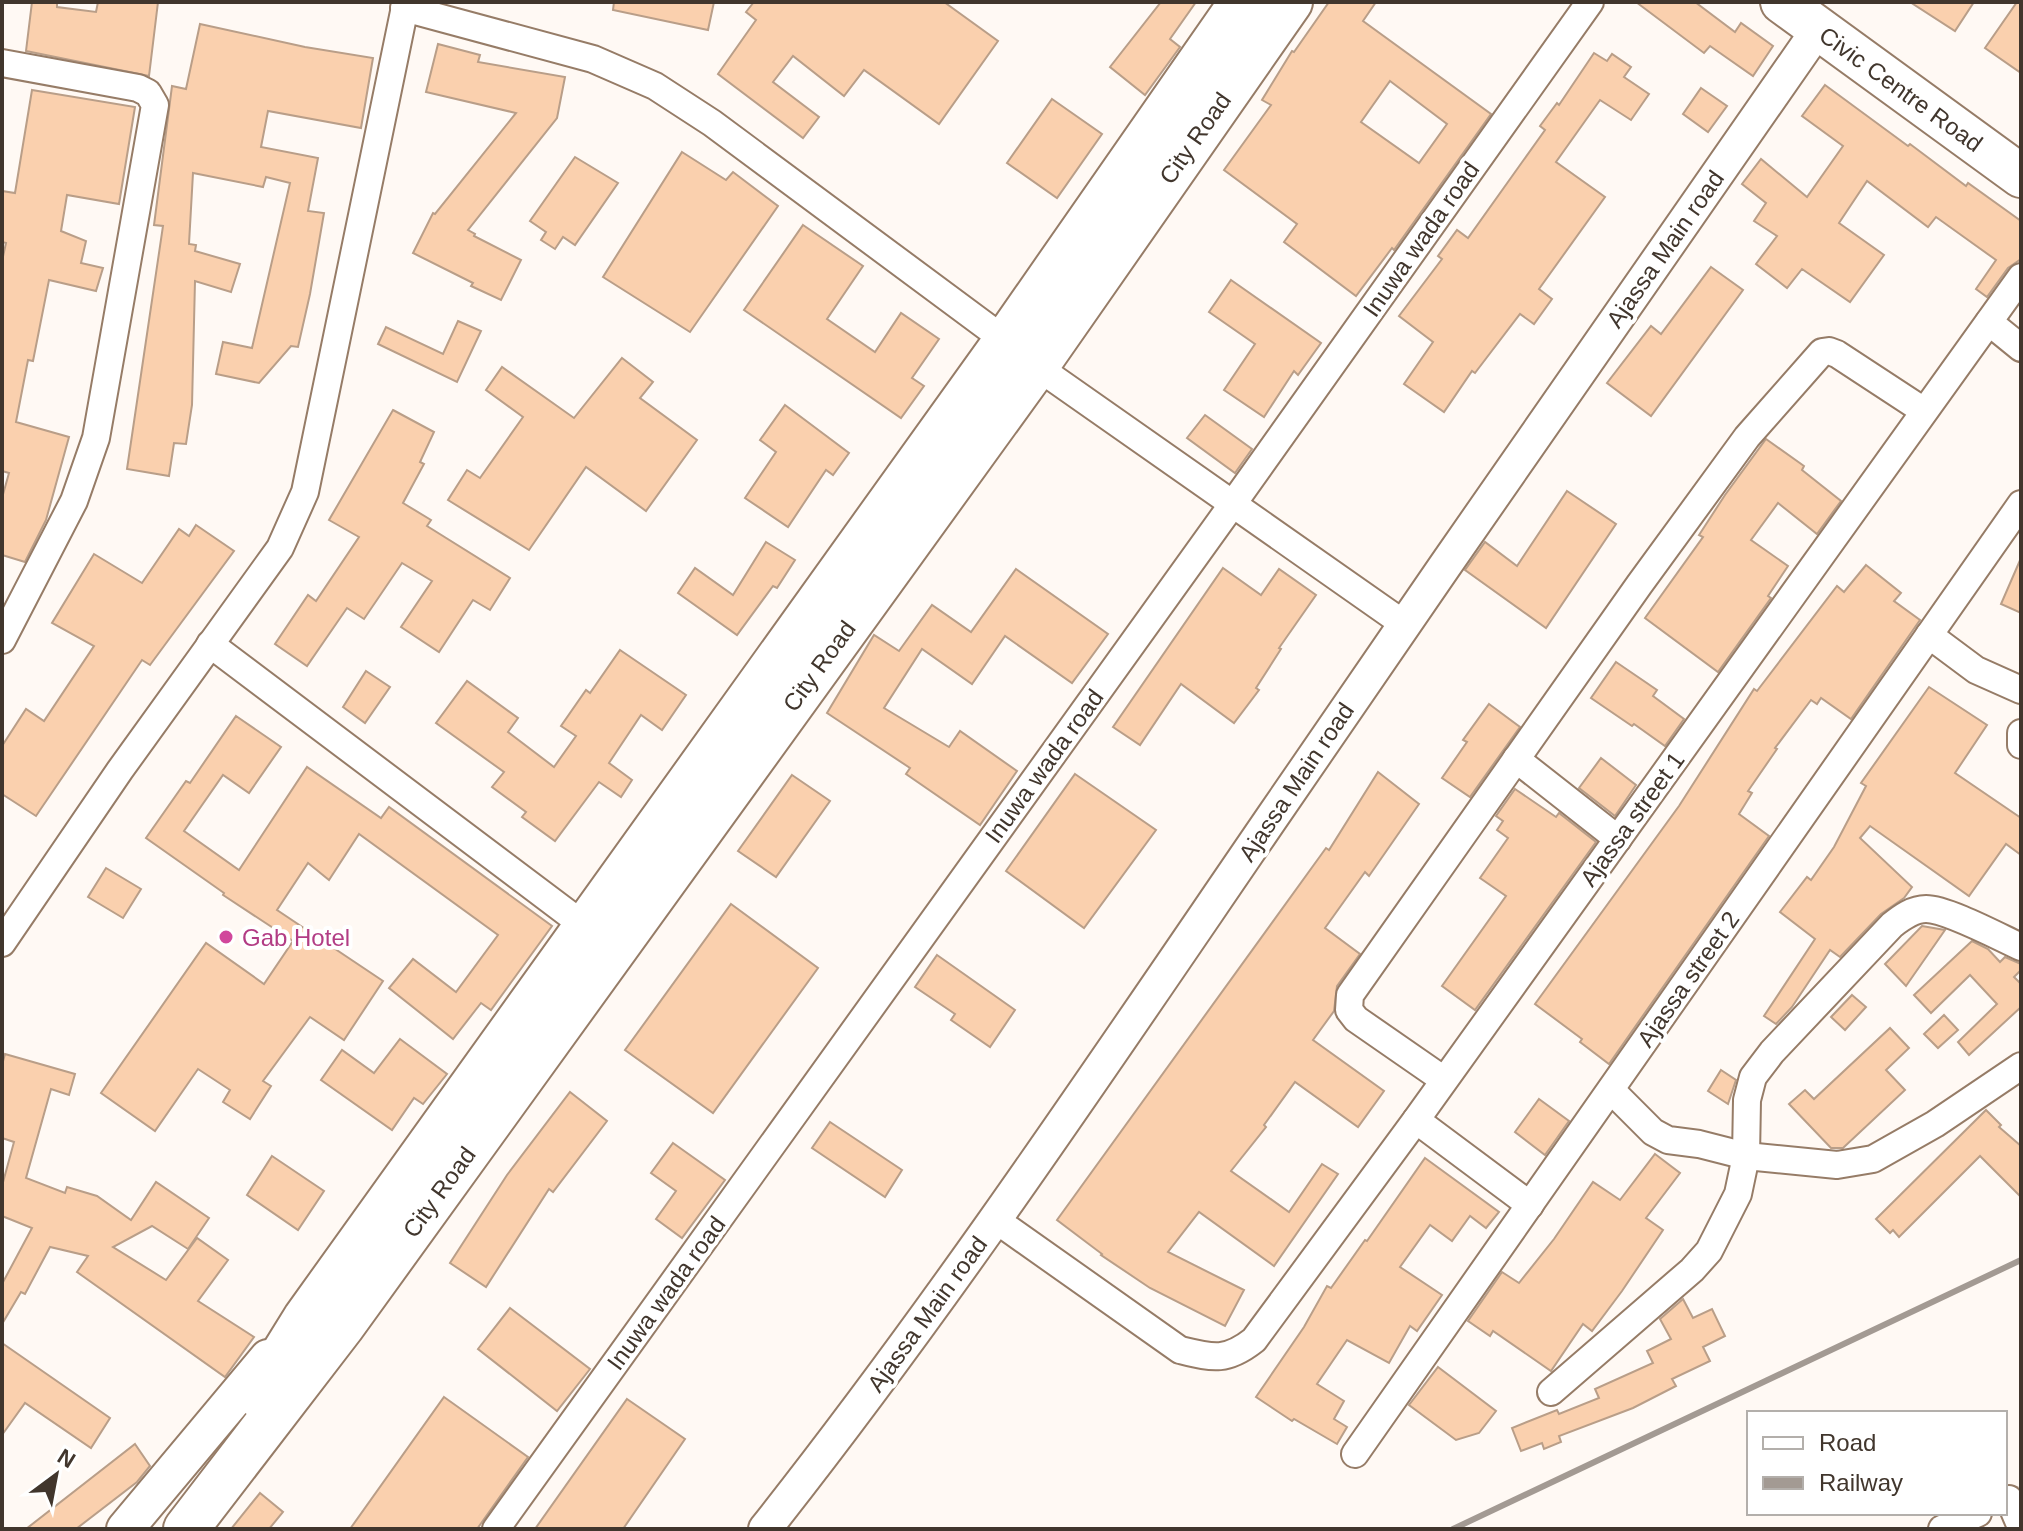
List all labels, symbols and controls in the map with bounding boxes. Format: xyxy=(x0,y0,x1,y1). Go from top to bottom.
street label: Civic Centre Road xyxy=(1814,21,1988,157)
street label: City Road xyxy=(1154,87,1236,189)
street label: Inuwa wada road xyxy=(1358,156,1484,322)
street label: Ajassa Main road xyxy=(1601,165,1729,333)
street label: City Road xyxy=(777,615,861,717)
street label: Inuwa wada road xyxy=(979,684,1109,848)
street label: Ajassa Main road xyxy=(1233,698,1359,866)
street label: Ajassa street 1 xyxy=(1574,747,1690,891)
street label: Ajassa street 2 xyxy=(1631,906,1745,1052)
place label: Gab Hotel xyxy=(242,924,350,951)
marker: Gab Hotel xyxy=(217,928,235,946)
street label: City Road xyxy=(397,1141,481,1243)
street label: Inuwa wada road xyxy=(601,1211,731,1375)
street label: Ajassa Main road xyxy=(862,1231,992,1397)
legend xyxy=(1747,1411,2007,1515)
text: Road xyxy=(1819,1429,1876,1456)
north arrow xyxy=(16,1435,96,1515)
text: N xyxy=(53,1444,80,1473)
text: Railway xyxy=(1819,1469,1903,1496)

